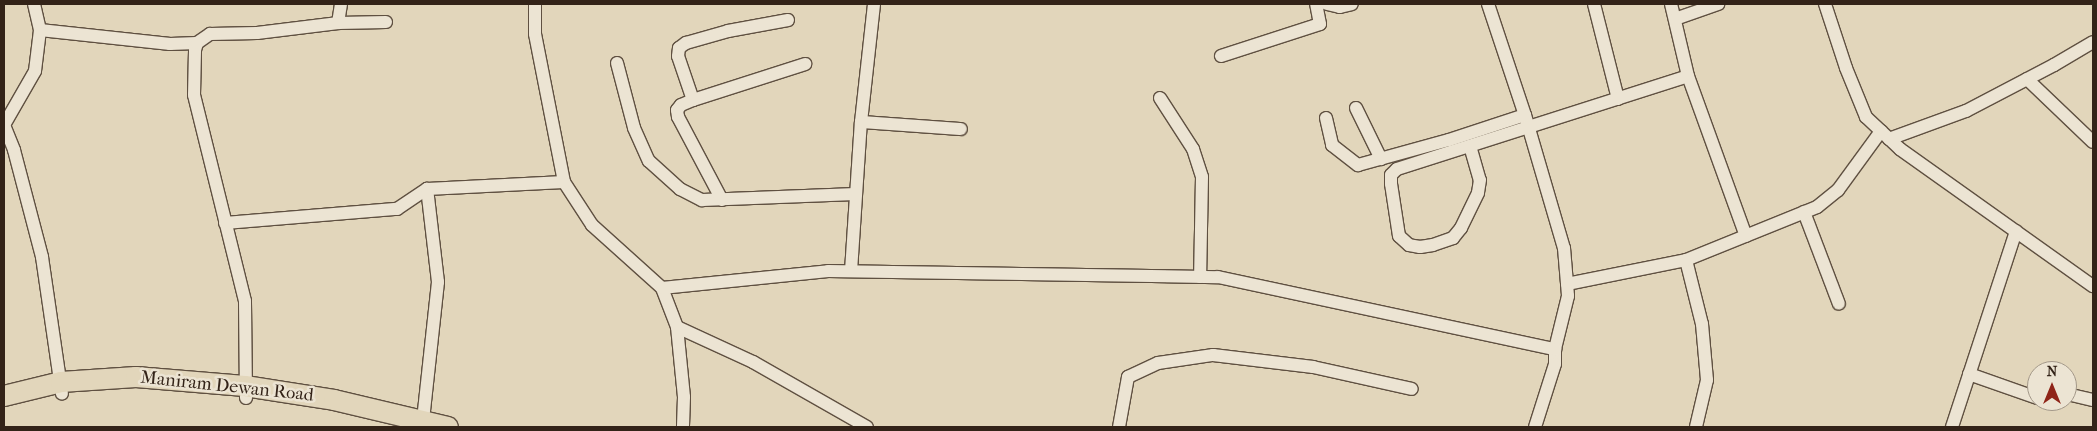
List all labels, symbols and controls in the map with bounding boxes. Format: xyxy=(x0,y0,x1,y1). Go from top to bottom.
north arrow xyxy=(2027,361,2077,411)
text: N xyxy=(2047,363,2057,380)
street label: Maniram Dewan Road xyxy=(139,367,315,407)

